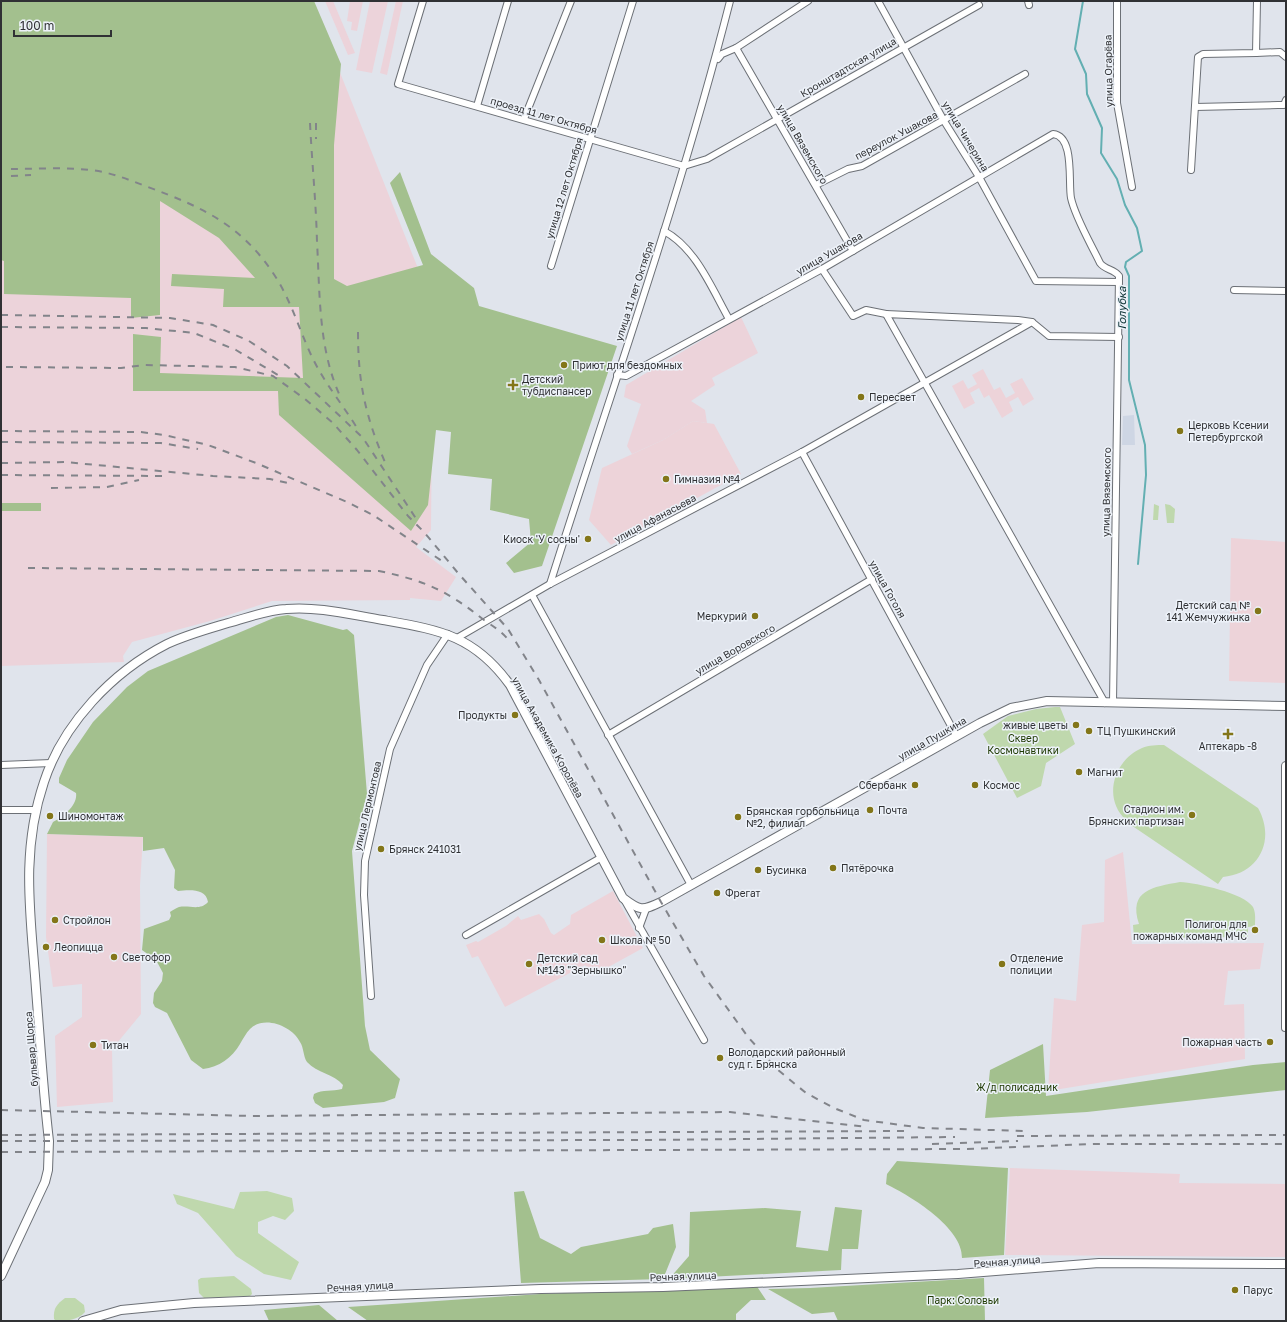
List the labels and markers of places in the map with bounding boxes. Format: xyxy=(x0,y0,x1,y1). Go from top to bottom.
place label: Приют для бездомных xyxy=(572,359,683,371)
marker: Приют для бездомных xyxy=(559,360,569,370)
place label: Детский тубдиспансер xyxy=(522,373,591,397)
marker: Детский тубдиспансер xyxy=(507,379,519,391)
place label: Пересвет xyxy=(869,391,916,403)
marker: Пересвет xyxy=(856,392,866,402)
place label: Церковь Ксении Петербургской xyxy=(1188,419,1269,443)
marker: Церковь Ксении Петербургской xyxy=(1175,426,1185,436)
place label: Гимназия №4 xyxy=(674,473,740,485)
marker: Гимназия №4 xyxy=(661,474,671,484)
place label: Киоск 'У сосны' xyxy=(503,533,580,545)
marker: Киоск 'У сосны' xyxy=(583,534,593,544)
place label: Детский сад № 141 Жемчужинка xyxy=(1167,599,1250,623)
marker: Детский сад № 141 Жемчужинка xyxy=(1253,606,1263,616)
place label: Меркурий xyxy=(697,610,747,622)
marker: Меркурий xyxy=(750,611,760,621)
place label: Продукты xyxy=(458,709,507,721)
marker: Продукты xyxy=(510,710,520,720)
place label: живые цветы xyxy=(1003,719,1068,731)
marker: живые цветы xyxy=(1071,720,1081,730)
place label: ТЦ Пушкинский xyxy=(1097,725,1176,737)
marker: ТЦ Пушкинский xyxy=(1084,726,1094,736)
marker: Аптекарь -8 xyxy=(1223,729,1233,739)
place label: Аптекарь -8 xyxy=(1199,740,1257,752)
place label: Магнит xyxy=(1087,766,1123,778)
marker: Магнит xyxy=(1074,767,1084,777)
place label: Сбербанк xyxy=(859,779,907,791)
place label: Космос xyxy=(983,779,1020,791)
marker: Сбербанк xyxy=(910,780,920,790)
marker: Космос xyxy=(970,780,980,790)
place label: Стадион им. Брянских партизан xyxy=(1088,803,1184,827)
place label: Почта xyxy=(878,804,907,816)
place label: Брянская горбольница №2, филиал xyxy=(746,805,859,829)
marker: Почта xyxy=(865,805,875,815)
place label: Шиномонтаж xyxy=(58,810,124,822)
marker: Стадион им. Брянских партизан xyxy=(1187,810,1197,820)
marker: Шиномонтаж xyxy=(45,811,55,821)
marker: Брянская горбольница №2, филиал xyxy=(733,812,743,822)
place label: Брянск 241031 xyxy=(389,843,461,855)
marker: Брянск 241031 xyxy=(376,844,386,854)
place label: Пятёрочка xyxy=(841,862,894,874)
marker: Пятёрочка xyxy=(828,863,838,873)
place label: Бусинка xyxy=(766,864,807,876)
marker: Бусинка xyxy=(753,865,763,875)
place label: Фрегат xyxy=(725,887,760,899)
marker: Фрегат xyxy=(712,888,722,898)
place label: Стройлон xyxy=(63,914,111,926)
marker: Стройлон xyxy=(50,915,60,925)
place label: Полигон для пожарных команд МЧС xyxy=(1133,918,1247,942)
marker: Полигон для пожарных команд МЧС xyxy=(1250,925,1260,935)
place label: Школа № 50 xyxy=(610,934,671,946)
marker: Школа № 50 xyxy=(597,935,607,945)
place label: Леопицца xyxy=(54,941,103,953)
marker: Леопицца xyxy=(41,942,51,952)
place label: Светофор xyxy=(122,951,171,963)
marker: Светофор xyxy=(109,952,119,962)
place label: Детский сад №143 "Зернышко" xyxy=(537,952,626,976)
place label: Отделение полиции xyxy=(1010,952,1063,976)
marker: Детский сад №143 "Зернышко" xyxy=(524,959,534,969)
marker: Отделение полиции xyxy=(997,959,1007,969)
place label: Пожарная часть xyxy=(1182,1036,1262,1048)
marker: Пожарная часть xyxy=(1265,1037,1275,1047)
place label: Титан xyxy=(101,1039,129,1051)
marker: Титан xyxy=(88,1040,98,1050)
place label: Володарский районный суд г. Брянска xyxy=(728,1046,846,1070)
marker: Володарский районный суд г. Брянска xyxy=(715,1053,725,1063)
place label: Парус xyxy=(1243,1284,1274,1296)
marker: Парус xyxy=(1230,1285,1240,1295)

